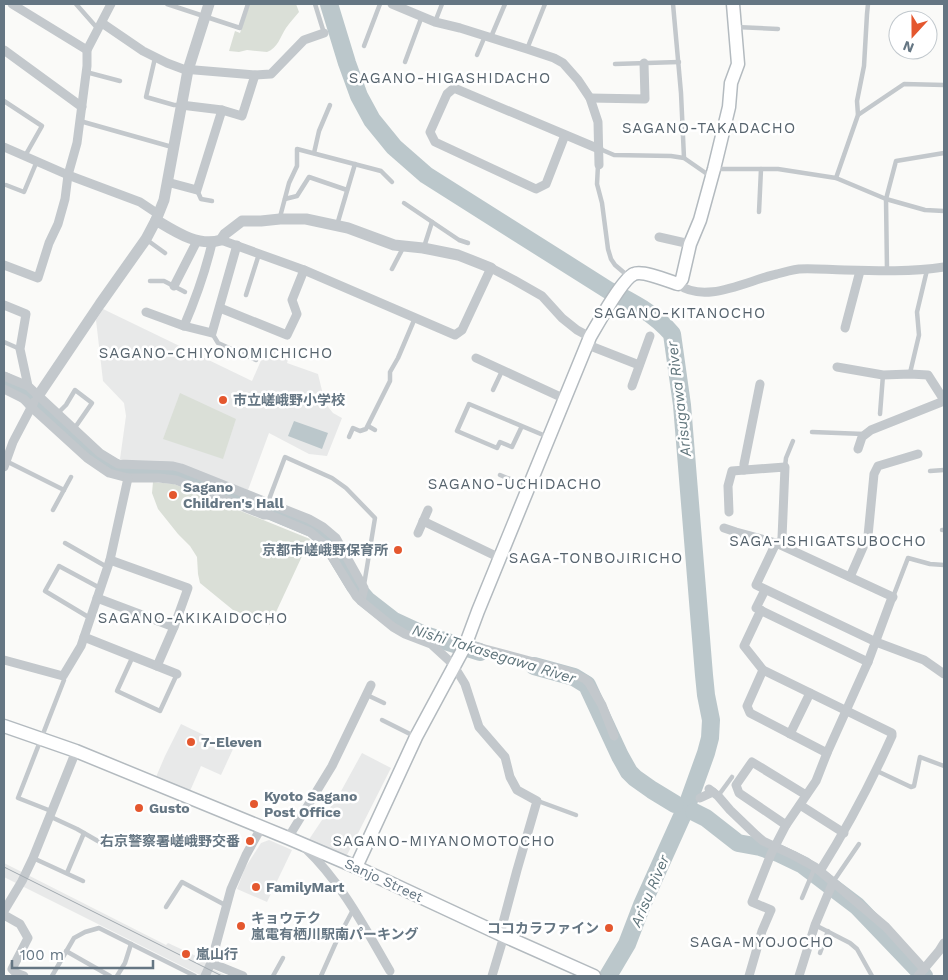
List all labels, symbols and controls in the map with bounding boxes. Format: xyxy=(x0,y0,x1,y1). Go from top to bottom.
north arrow xyxy=(888,10,938,60)
text: N xyxy=(901,38,916,56)
district label: SAGANO-HIGASHIDACHO xyxy=(349,69,551,87)
district label: SAGANO-TAKADACHO xyxy=(622,119,796,137)
district label: SAGANO-KITANOCHO xyxy=(594,304,766,322)
water label: Arisugawa River xyxy=(663,339,695,459)
district label: SAGANO-CHIYONOMICHICHO xyxy=(99,344,333,362)
place label: 市立嵯峨野小学校 xyxy=(233,392,345,408)
marker: 市立嵯峨野小学校 xyxy=(217,394,229,406)
district label: SAGANO-UCHIDACHO xyxy=(428,475,602,493)
place label: Sagano Children's Hall xyxy=(183,479,284,511)
marker: Sagano Children's Hall xyxy=(167,489,179,501)
district label: SAGA-ISHIGATSUBOCHO xyxy=(729,532,927,550)
place label: 京都市嵯峨野保育所 xyxy=(262,542,388,558)
marker: 京都市嵯峨野保育所 xyxy=(392,544,404,556)
district label: SAGA-TONBOJIRICHO xyxy=(509,549,683,567)
district label: SAGANO-AKIKAIDOCHO xyxy=(98,609,288,627)
water label: Nishi Takasegawa River xyxy=(410,621,579,688)
place label: 7-Eleven xyxy=(201,734,262,750)
marker: 7-Eleven xyxy=(185,736,197,748)
place label: Kyoto Sagano Post Office xyxy=(264,788,357,820)
marker: Kyoto Sagano Post Office xyxy=(248,798,260,810)
place label: Gusto xyxy=(149,800,190,816)
marker: Gusto xyxy=(133,802,145,814)
district label: SAGANO-MIYANOMOTOCHO xyxy=(333,832,555,850)
place label: 右京警察署嵯峨野交番 xyxy=(100,833,240,849)
marker: 右京警察署嵯峨野交番 xyxy=(244,835,256,847)
water label: Arisu River xyxy=(626,851,674,931)
street label: Sanjo Street xyxy=(342,855,426,905)
place label: FamilyMart xyxy=(266,879,344,895)
marker: FamilyMart xyxy=(250,881,262,893)
place label: キョウテク 嵐電有栖川駅南パーキング xyxy=(251,910,419,942)
marker: キョウテク 嵐電有栖川駅南パーキング xyxy=(235,920,247,932)
place label: ココカラファイン xyxy=(487,920,599,936)
marker: ココカラファイン xyxy=(603,922,615,934)
district label: SAGA-MYOJOCHO xyxy=(690,933,834,951)
scale bar xyxy=(12,938,154,970)
text: 100 m xyxy=(20,946,64,964)
place label: 嵐山行 xyxy=(196,946,238,962)
marker: 嵐山行 xyxy=(180,948,192,960)

